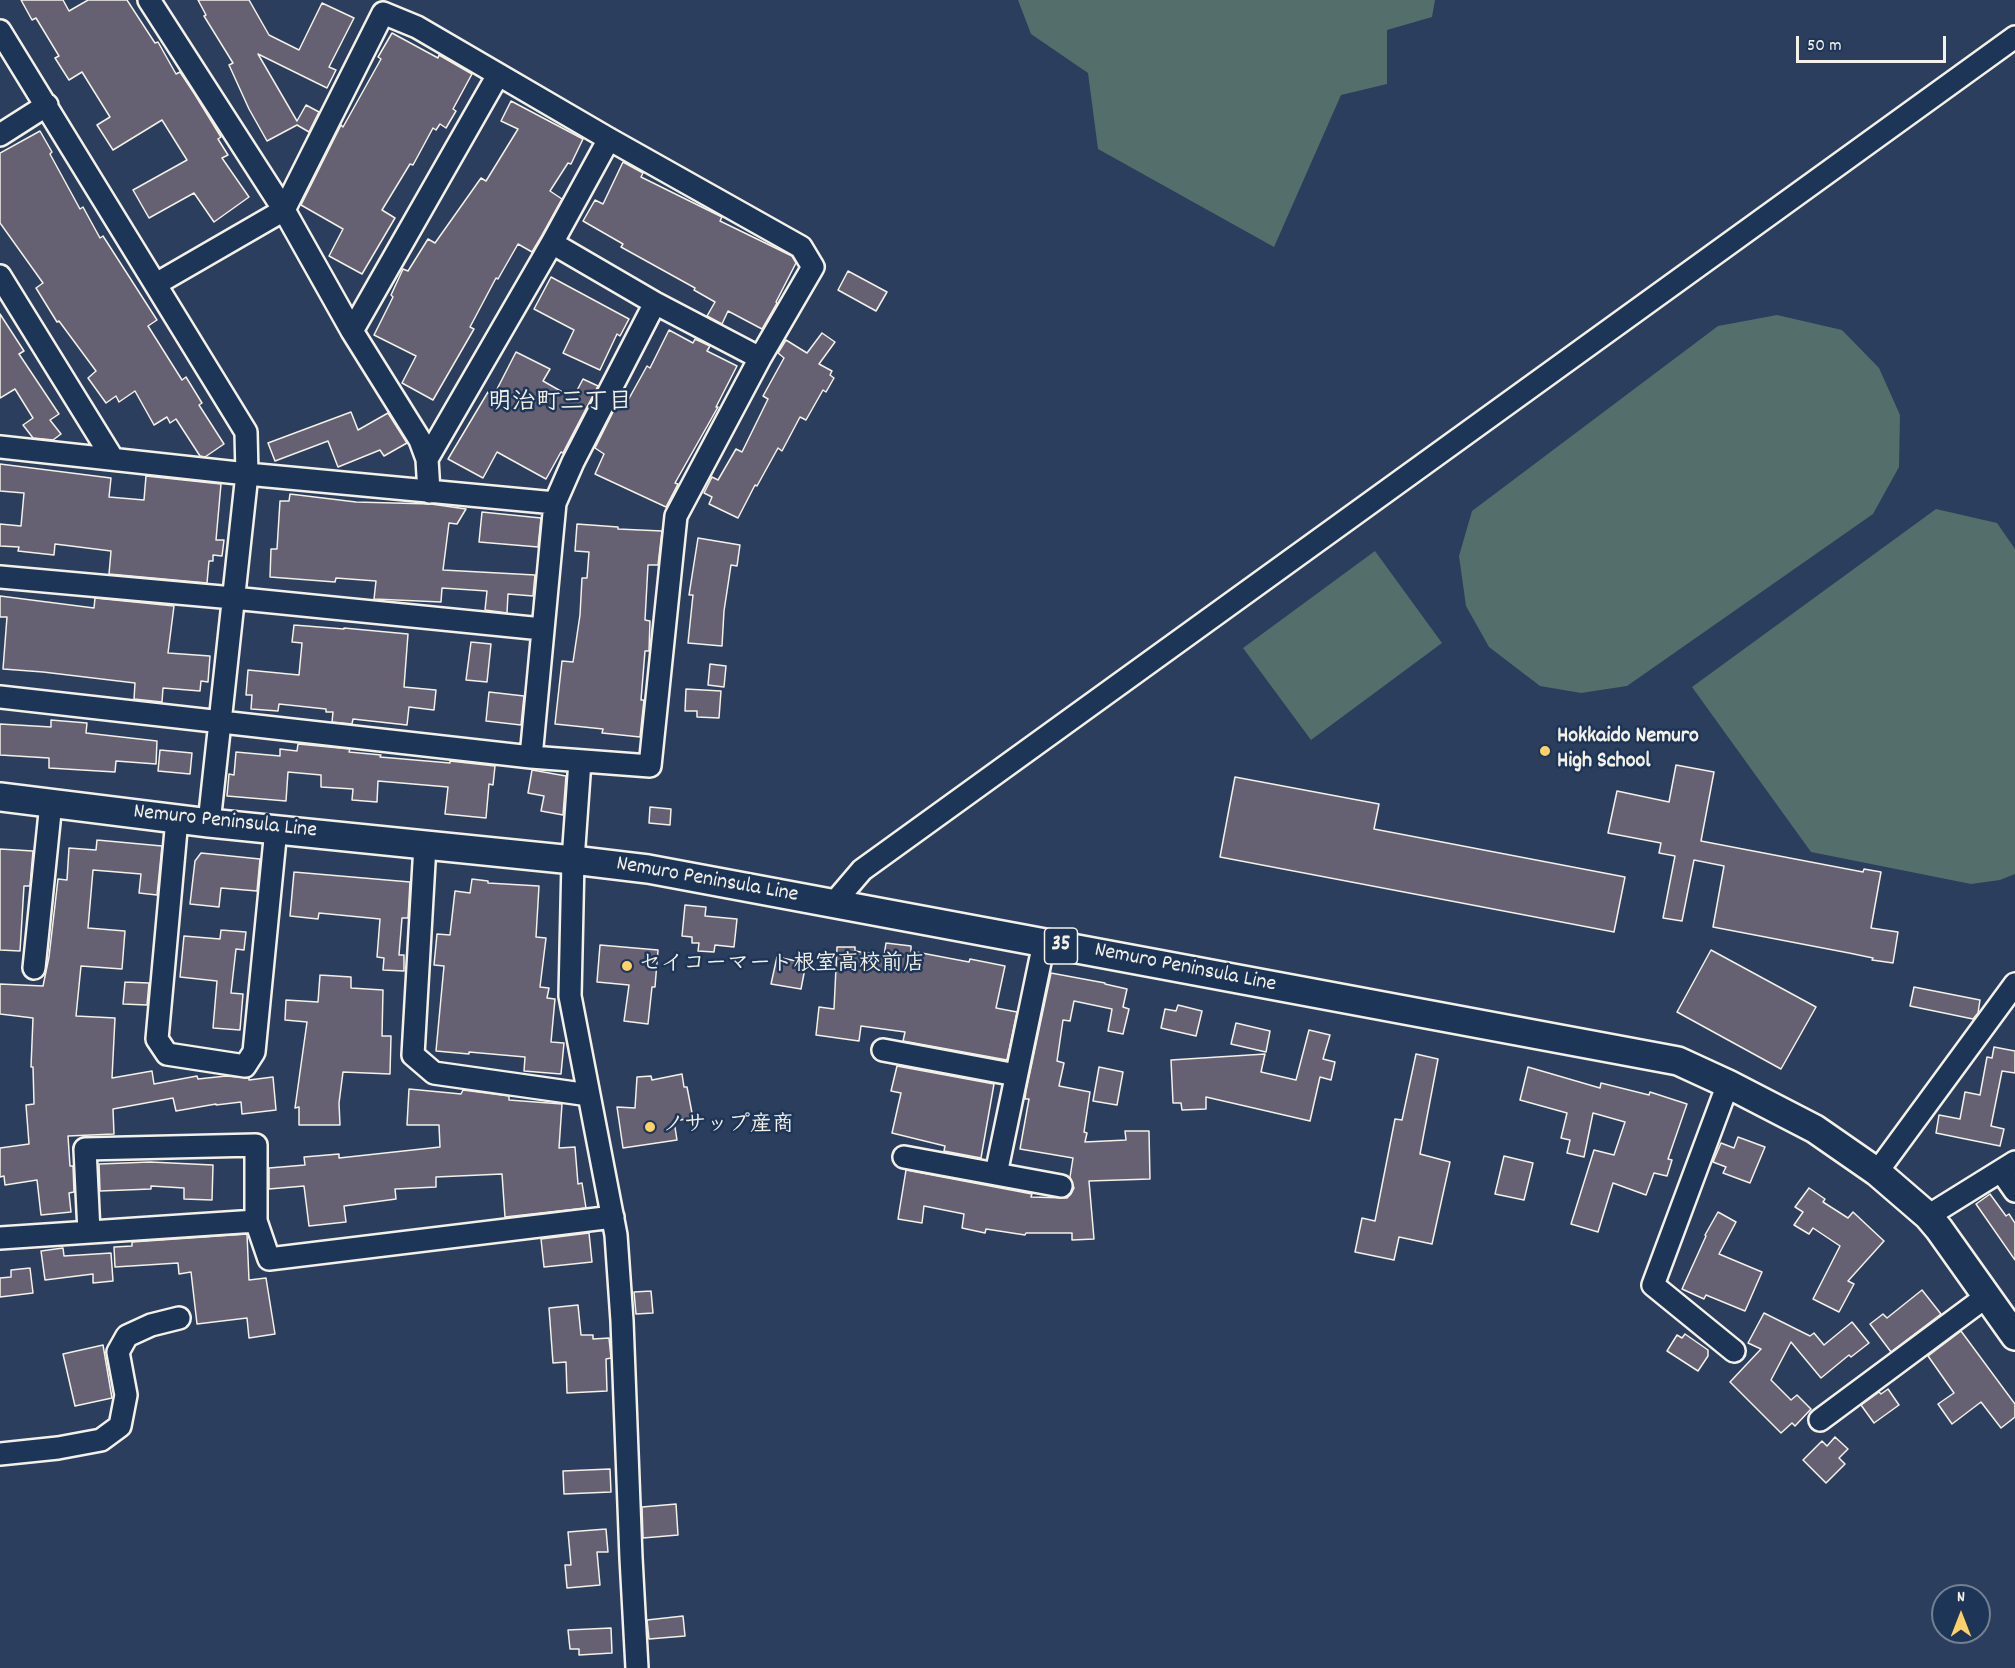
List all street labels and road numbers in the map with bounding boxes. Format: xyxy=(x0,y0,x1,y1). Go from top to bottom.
street label: Nemuro Peninsula Line xyxy=(132,800,318,846)
street label: Nemuro Peninsula Line xyxy=(614,852,800,910)
road number: 35 xyxy=(1044,928,1078,964)
street label: Nemuro Peninsula Line xyxy=(1092,938,1278,1000)

